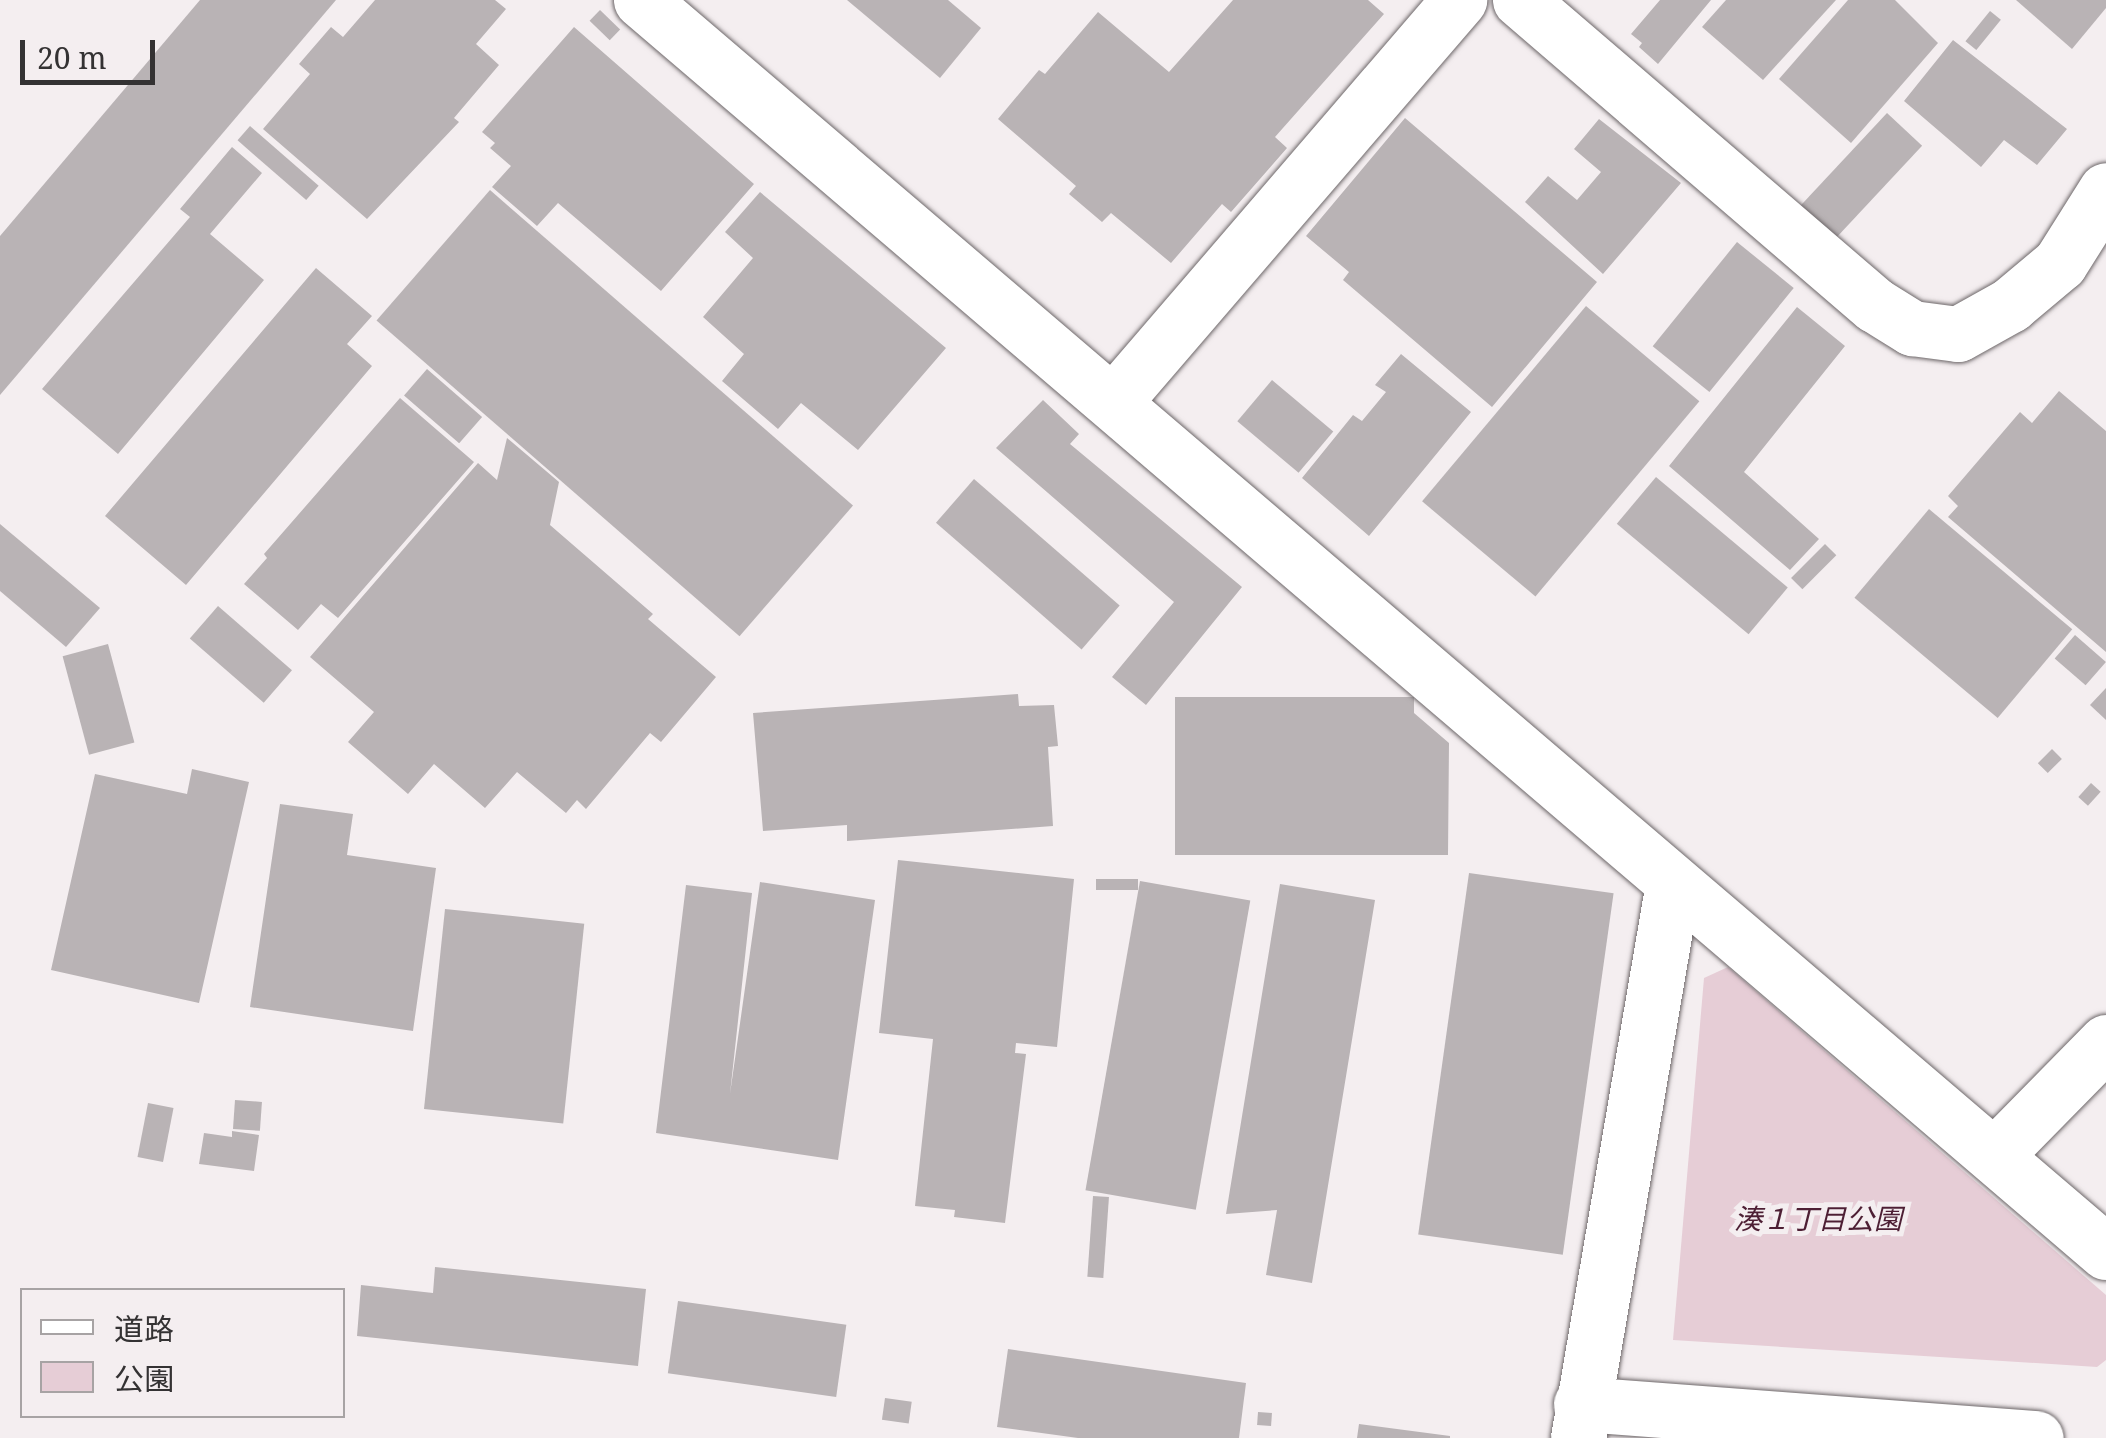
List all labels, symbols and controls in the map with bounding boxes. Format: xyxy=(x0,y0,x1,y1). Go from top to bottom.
scale bar xyxy=(25,20,160,82)
text: 20 m xyxy=(37,37,107,78)
park label: 湊１丁目公園 xyxy=(1734,1201,1902,1235)
legend xyxy=(20,1288,345,1418)
text: 道路 xyxy=(114,1308,174,1349)
text: 公園 xyxy=(114,1358,174,1399)

